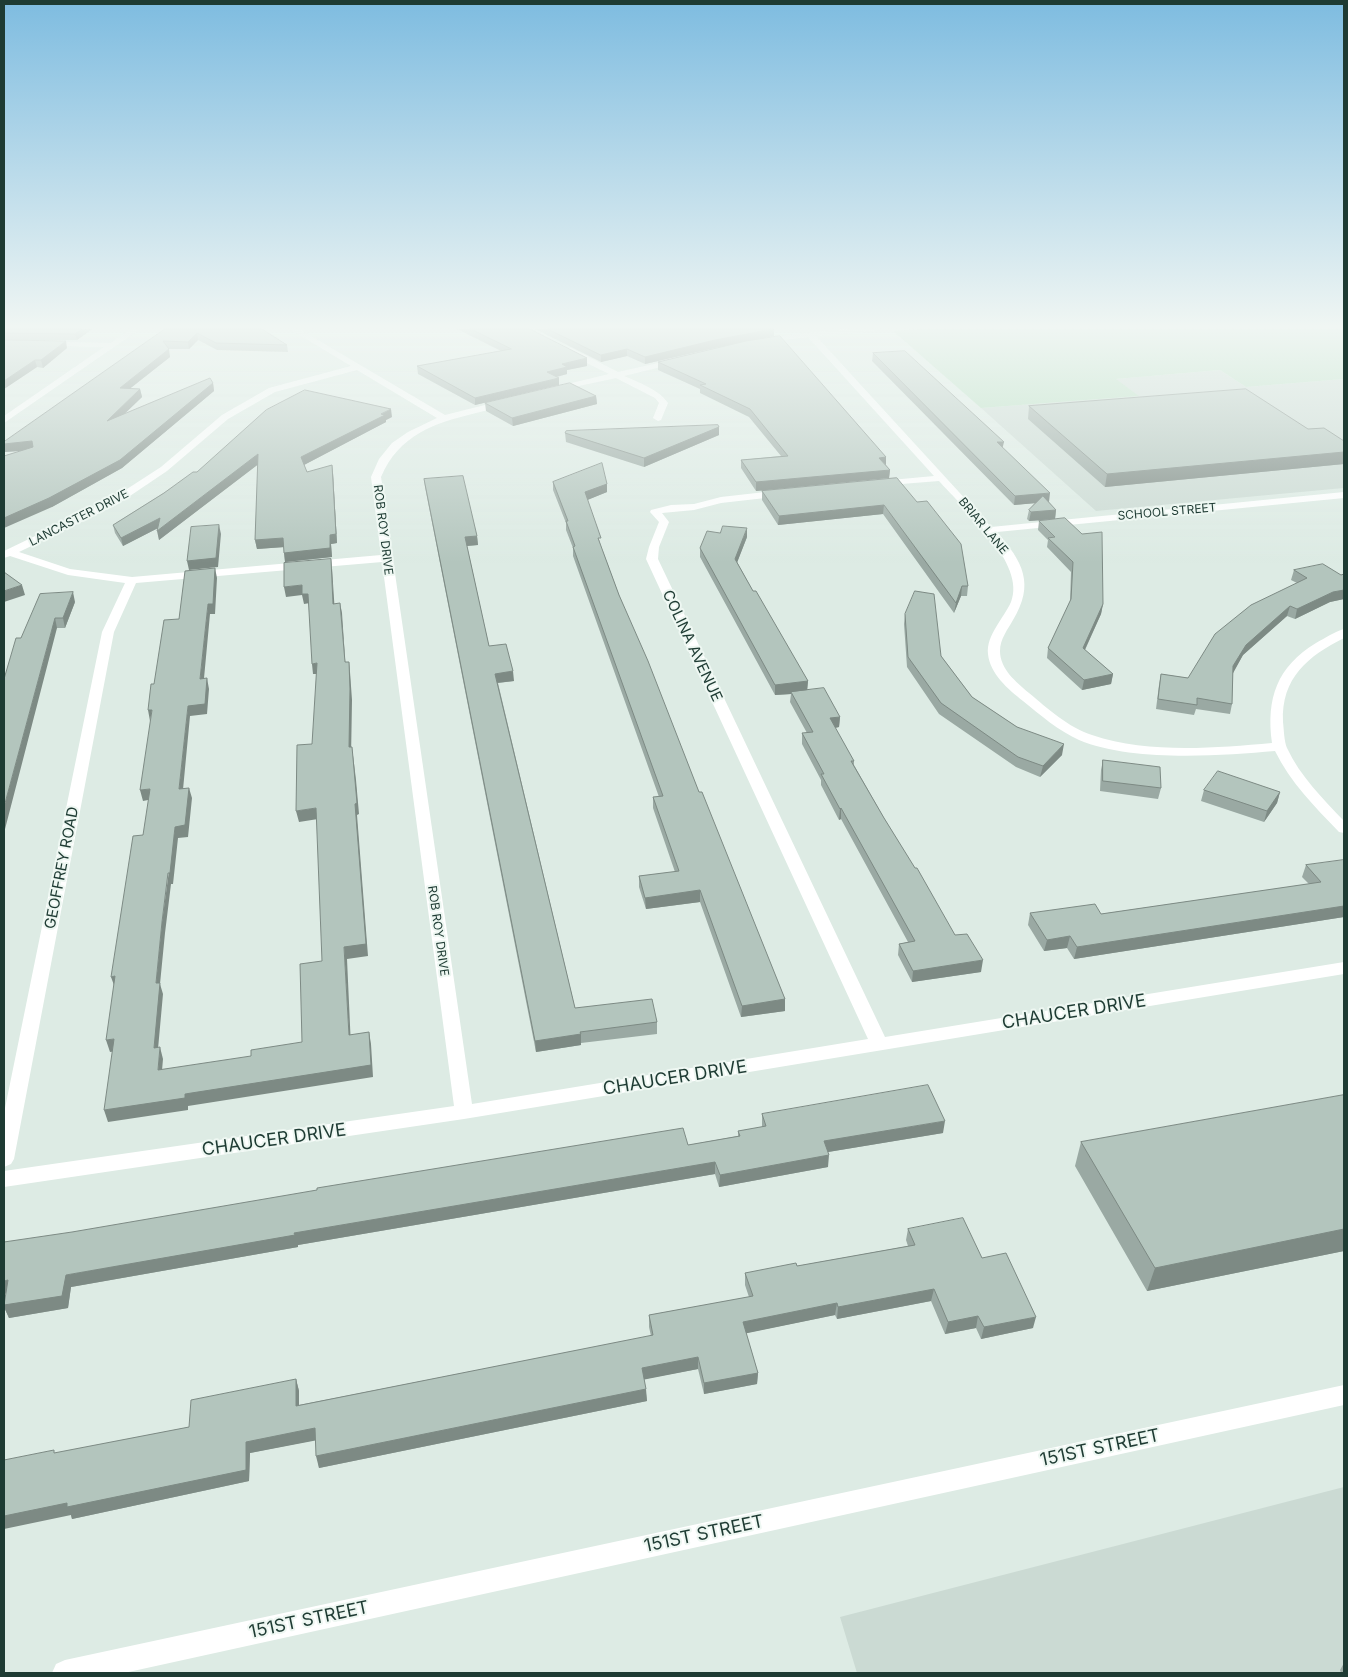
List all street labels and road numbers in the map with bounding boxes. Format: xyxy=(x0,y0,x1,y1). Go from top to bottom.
street label: ROB ROY DRIVE xyxy=(370,484,396,576)
street label: LANCASTER DRIVE xyxy=(27,487,131,549)
street label: BRIAR LANE xyxy=(955,495,1011,557)
street label: SCHOOL STREET xyxy=(1117,501,1217,523)
street label: COLINA AVENUE xyxy=(658,587,726,705)
street label: GEOFFREY ROAD xyxy=(41,805,83,931)
street label: ROB ROY DRIVE xyxy=(425,885,451,977)
street label: CHAUCER DRIVE xyxy=(1001,990,1147,1034)
street label: CHAUCER DRIVE xyxy=(602,1056,748,1100)
street label: CHAUCER DRIVE xyxy=(201,1119,347,1161)
street label: 151ST STREET xyxy=(1038,1425,1162,1471)
street label: 151ST STREET xyxy=(642,1511,766,1557)
street label: 151ST STREET xyxy=(247,1597,371,1643)

